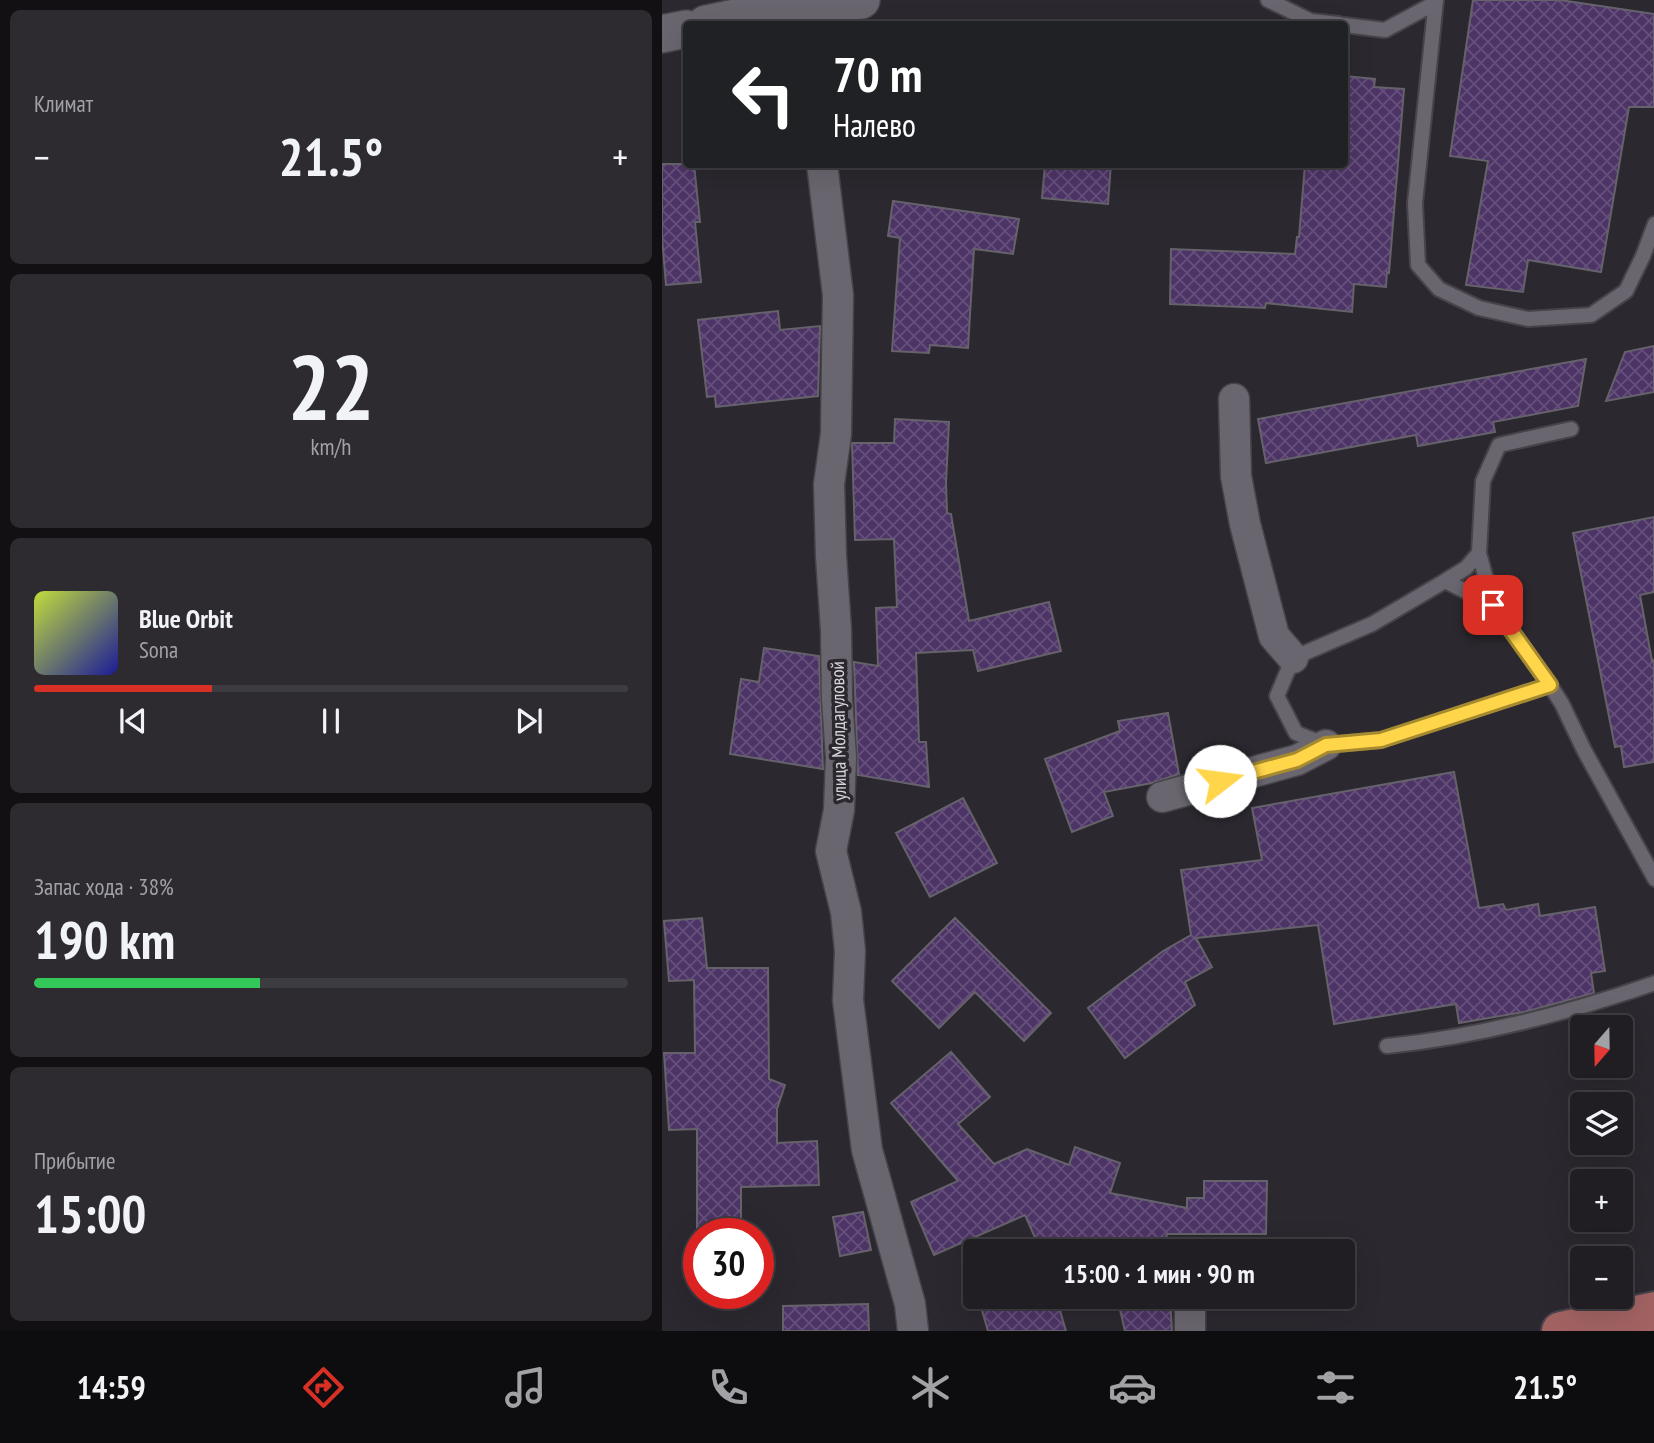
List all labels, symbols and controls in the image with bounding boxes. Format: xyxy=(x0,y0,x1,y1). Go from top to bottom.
text: 70 m xyxy=(833,42,922,106)
icon: left xyxy=(718,49,809,140)
text: Климат xyxy=(34,89,93,118)
text: Налево xyxy=(833,104,916,146)
text: 21.5° xyxy=(279,123,383,190)
text: − xyxy=(34,132,50,181)
text: + xyxy=(612,132,628,181)
text: 22 xyxy=(288,327,375,445)
text: km/h xyxy=(311,432,351,461)
pin xyxy=(1463,575,1523,635)
icon: arrive xyxy=(1474,586,1512,624)
text: Blue Orbit xyxy=(139,602,233,635)
text: Sona xyxy=(139,635,178,664)
street label: улица Молдагуловой xyxy=(825,661,851,801)
icon: previous xyxy=(114,702,152,740)
icon: pause xyxy=(312,702,350,740)
icon: next xyxy=(510,702,548,740)
position arrow xyxy=(1183,744,1257,818)
text: Запас хода · 38% xyxy=(34,872,174,901)
text: 190 km xyxy=(34,906,175,973)
north arrow xyxy=(1570,1015,1633,1078)
map controls xyxy=(1570,1015,1633,1309)
button: layers xyxy=(1570,1092,1633,1155)
text: Прибытие xyxy=(34,1146,115,1175)
button: + xyxy=(1570,1169,1633,1232)
text: 15:00 xyxy=(34,1180,146,1247)
speed limit sign: 30 xyxy=(683,1218,774,1309)
button: − xyxy=(1570,1246,1633,1309)
text: 15:00 · 1 мин · 90 m xyxy=(1063,1257,1255,1290)
icon: directions xyxy=(299,1363,348,1412)
icon: music xyxy=(501,1363,550,1412)
icon: phone xyxy=(704,1363,753,1412)
icon: climate xyxy=(906,1363,955,1412)
icon: car xyxy=(1108,1363,1157,1412)
icon: filters xyxy=(1311,1363,1360,1412)
text: 14:59 xyxy=(77,1366,146,1408)
text: 21.5° xyxy=(1513,1366,1577,1408)

